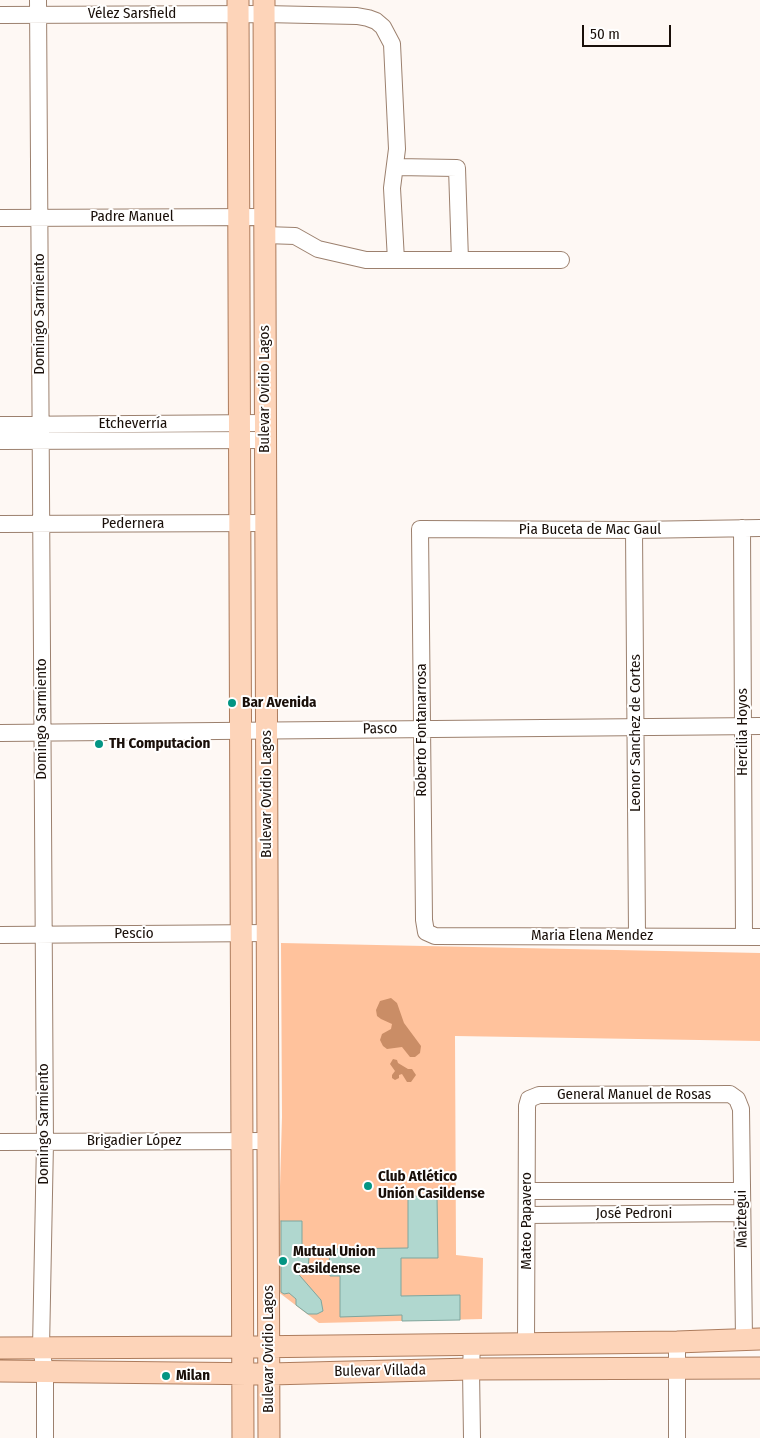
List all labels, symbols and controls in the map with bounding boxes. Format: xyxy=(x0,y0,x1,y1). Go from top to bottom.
street label: Vélez Sarsfield xyxy=(88,5,176,23)
scale bar xyxy=(585,15,674,47)
text: 50 m xyxy=(590,25,620,43)
street label: Padre Manuel xyxy=(90,208,174,226)
street label: Domingo Sarmiento xyxy=(31,253,49,375)
street label: Bulevar Ovidio Lagos xyxy=(256,325,274,453)
street label: Etcheverría xyxy=(99,415,167,433)
street label: Pedernera xyxy=(102,515,164,533)
street label: Pia Buceta de Mac Gaul xyxy=(519,521,661,539)
street label: Leonor Sanchez de Cortes xyxy=(627,654,645,812)
street label: Domingo Sarmiento xyxy=(33,658,51,780)
street label: Roberto Fontanarrosa xyxy=(413,663,431,797)
street label: Hercilia Hoyos xyxy=(734,688,752,776)
place label: Bar Avenida xyxy=(242,694,317,712)
marker: Bar Avenida xyxy=(226,697,238,709)
street label: Pasco xyxy=(362,720,398,738)
street label: Bulevar Ovidio Lagos xyxy=(258,730,276,858)
place label: TH Computacion xyxy=(109,735,210,753)
marker: TH Computacion xyxy=(93,738,105,750)
street label: Pescio xyxy=(114,925,154,943)
street label: Maria Elena Mendez xyxy=(531,927,653,945)
street label: Domingo Sarmiento xyxy=(35,1063,53,1185)
street label: General Manuel de Rosas xyxy=(557,1086,711,1104)
street label: Brigadier López xyxy=(87,1132,181,1150)
place label: Club Atlético Unión Casildense xyxy=(378,1168,485,1203)
street label: Mateo Papavero xyxy=(518,1172,536,1270)
marker: Club Atlético Unión Casildense xyxy=(362,1180,374,1192)
street label: Maiztegui xyxy=(732,1190,752,1248)
street label: José Pedroni xyxy=(596,1205,672,1223)
place label: Mutual Union Casildense xyxy=(293,1243,376,1278)
marker: Mutual Union Casildense xyxy=(277,1255,289,1267)
street label: Bulevar Ovidio Lagos xyxy=(260,1285,278,1413)
street label: Bulevar Villada xyxy=(334,1361,426,1381)
place label: Milan xyxy=(176,1367,210,1385)
marker: Milan xyxy=(160,1370,172,1382)

